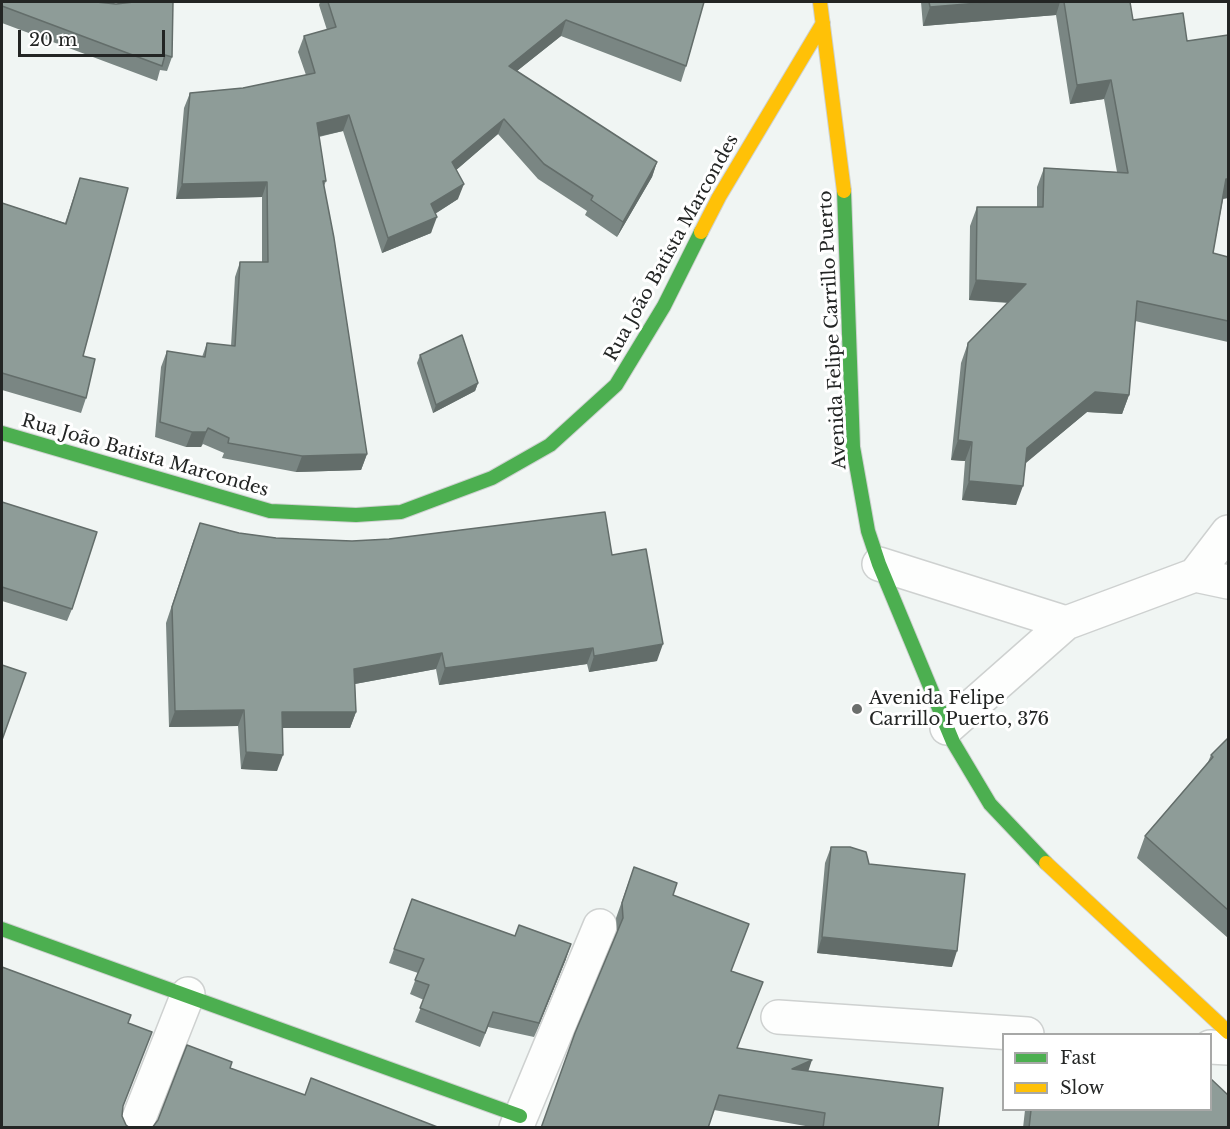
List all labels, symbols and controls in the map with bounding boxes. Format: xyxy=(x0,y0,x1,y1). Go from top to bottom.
scale bar xyxy=(21,18,168,56)
text: 20 m xyxy=(29,29,77,51)
street label: Rua João Batista Marcondes xyxy=(601,131,743,365)
street label: Avenida Felipe Carrillo Puerto xyxy=(815,190,851,470)
street label: Rua João Batista Marcondes xyxy=(19,410,271,502)
place label: Avenida Felipe Carrillo Puerto, 376 xyxy=(869,688,1049,730)
marker: Avenida Felipe Carrillo Puerto, 376 xyxy=(850,702,864,716)
legend xyxy=(1002,1033,1212,1111)
text: Fast xyxy=(1060,1047,1096,1069)
text: Slow xyxy=(1060,1077,1104,1099)

